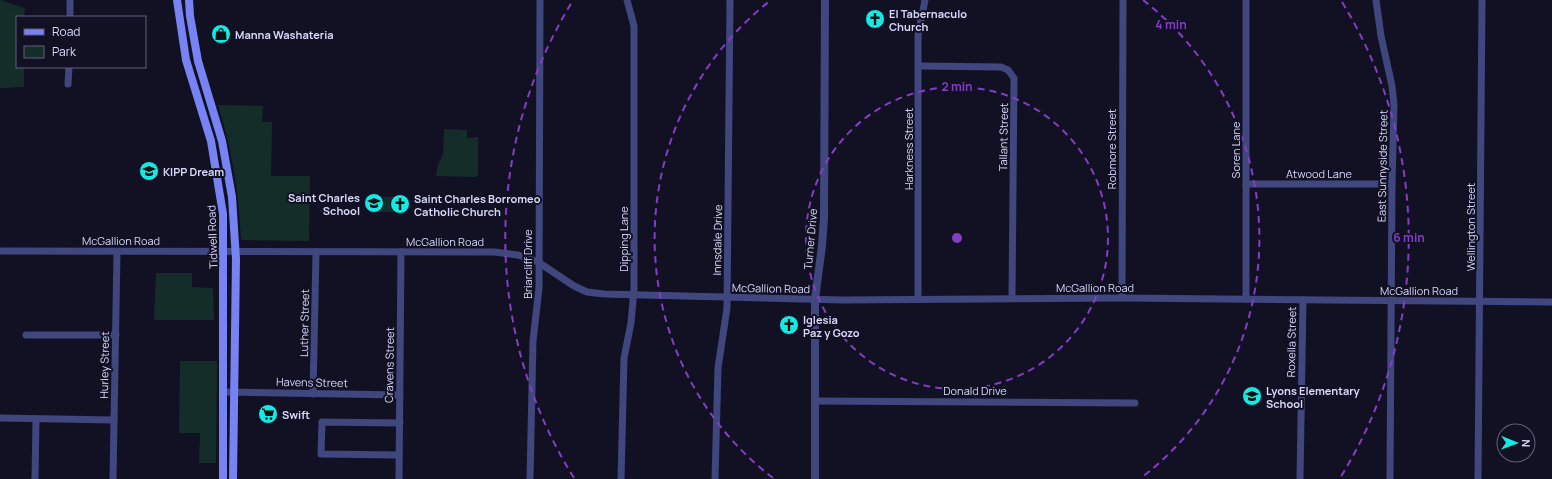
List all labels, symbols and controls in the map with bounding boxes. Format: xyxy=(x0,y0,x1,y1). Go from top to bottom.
place label: El Tabernaculo Church xyxy=(889,6,967,34)
church icon: El Tabernaculo Church xyxy=(864,8,886,30)
legend xyxy=(16,16,146,68)
text: 4 min xyxy=(1155,16,1187,33)
text: Road xyxy=(52,23,80,40)
shop icon: Manna Washateria xyxy=(210,23,232,45)
place label: Manna Washateria xyxy=(235,27,334,42)
text: Park xyxy=(52,43,77,60)
text: 2 min xyxy=(941,78,973,95)
street label: Tallant Street xyxy=(995,103,1011,171)
street label: Harkness Street xyxy=(901,108,916,190)
street label: Robmore Street xyxy=(1104,109,1119,189)
street label: East Sunnyside Street xyxy=(1374,110,1390,222)
street label: Soren Lane xyxy=(1228,121,1243,178)
school or university icon: KIPP Dream xyxy=(138,160,160,182)
place label: KIPP Dream xyxy=(163,164,224,179)
street label: Atwood Lane xyxy=(1286,166,1352,181)
street label: Wellington Street xyxy=(1463,183,1478,271)
place label: Saint Charles School xyxy=(288,190,360,218)
place label: Saint Charles Borromeo Catholic Church xyxy=(414,191,541,219)
school or university icon: Saint Charles School xyxy=(363,192,385,214)
church icon: Saint Charles Borromeo Catholic Church xyxy=(389,193,411,215)
street label: Innsdale Drive xyxy=(709,204,725,276)
street label: Tidwell Road xyxy=(203,205,221,269)
street label: Dipping Lane xyxy=(616,206,631,272)
street label: Turner Drive xyxy=(800,207,820,270)
street label: Briarcliff Drive xyxy=(520,229,535,299)
text: 6 min xyxy=(1393,229,1425,246)
centre of rings xyxy=(950,231,964,245)
street label: McGallion Road xyxy=(82,233,160,248)
street label: McGallion Road xyxy=(406,234,484,249)
street label: McGallion Road xyxy=(732,280,810,296)
street label: McGallion Road xyxy=(1056,280,1134,295)
street label: McGallion Road xyxy=(1380,283,1458,298)
street label: Luther Street xyxy=(296,289,312,357)
street label: Roxella Street xyxy=(1283,306,1299,378)
place label: Iglesia Paz y Gozo xyxy=(803,312,860,340)
church icon: Iglesia Paz y Gozo xyxy=(778,314,800,336)
street label: Cravens Street xyxy=(381,327,397,403)
street label: Hurley Street xyxy=(96,331,112,399)
street label: Havens Street xyxy=(276,374,348,390)
street label: Donald Drive xyxy=(943,383,1007,398)
place label: Lyons Elementary School xyxy=(1266,383,1361,411)
school or university icon: Lyons Elementary School xyxy=(1241,385,1263,407)
supermarket icon: Swift xyxy=(257,403,279,425)
place label: Swift xyxy=(282,407,310,422)
north arrow xyxy=(1496,423,1536,463)
text: N xyxy=(1519,439,1534,447)

